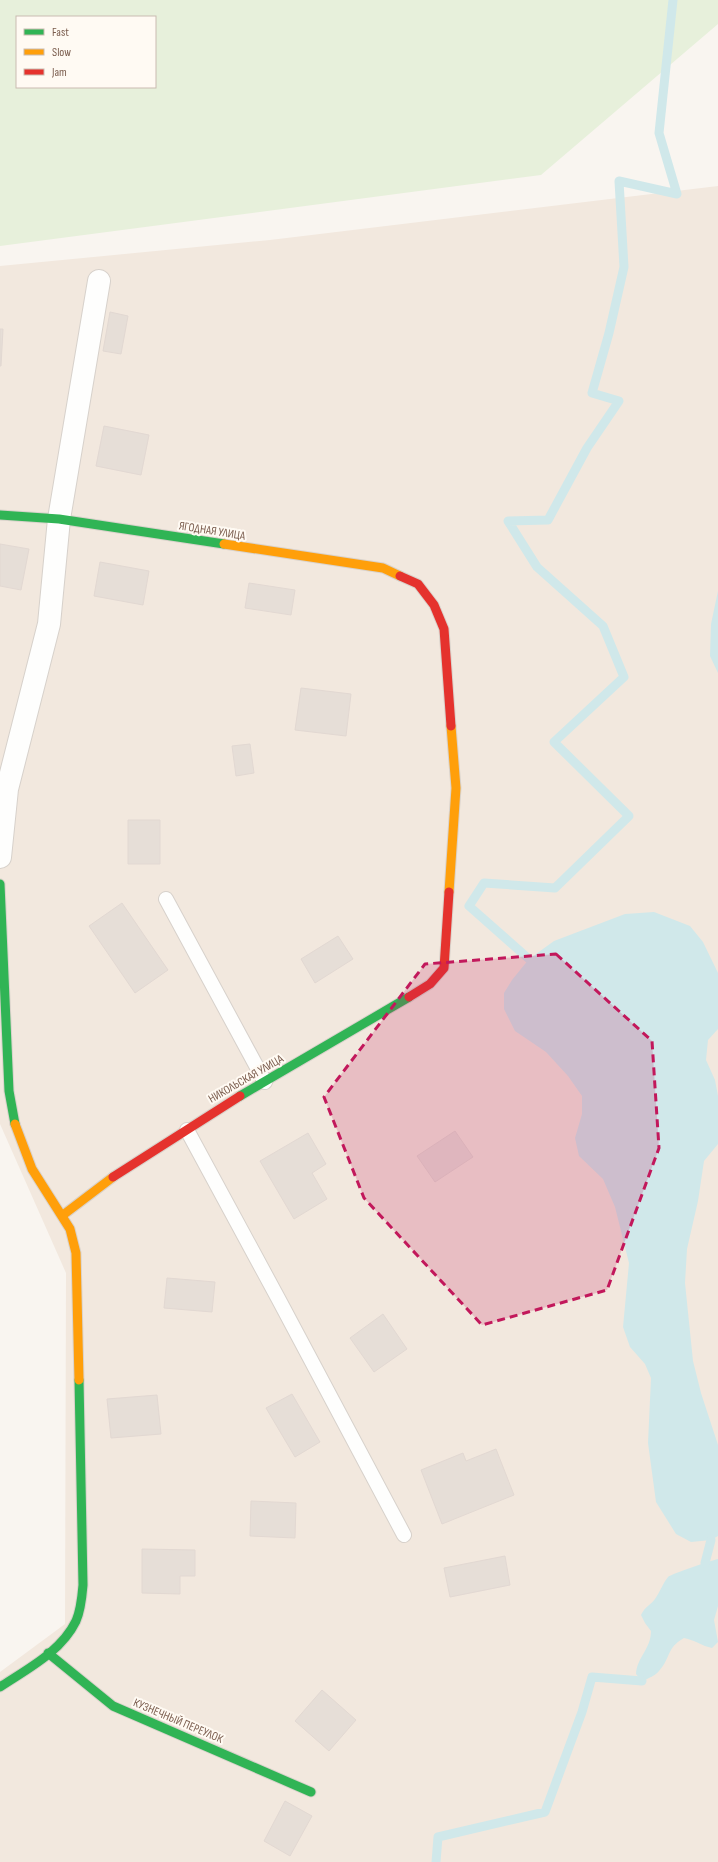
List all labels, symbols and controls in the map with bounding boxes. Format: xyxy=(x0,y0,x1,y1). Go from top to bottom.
legend xyxy=(16,16,156,88)
text: Fast xyxy=(52,25,69,40)
text: Slow xyxy=(52,45,71,60)
text: Jam xyxy=(51,65,67,80)
street label: ЯГОДНАЯ УЛИЦА xyxy=(178,518,247,544)
street label: НИКОЛЬСКАЯ УЛИЦА xyxy=(206,1051,287,1107)
street label: КУЗНЕЧНЫЙ ПЕРЕУЛОК xyxy=(131,1695,226,1747)

